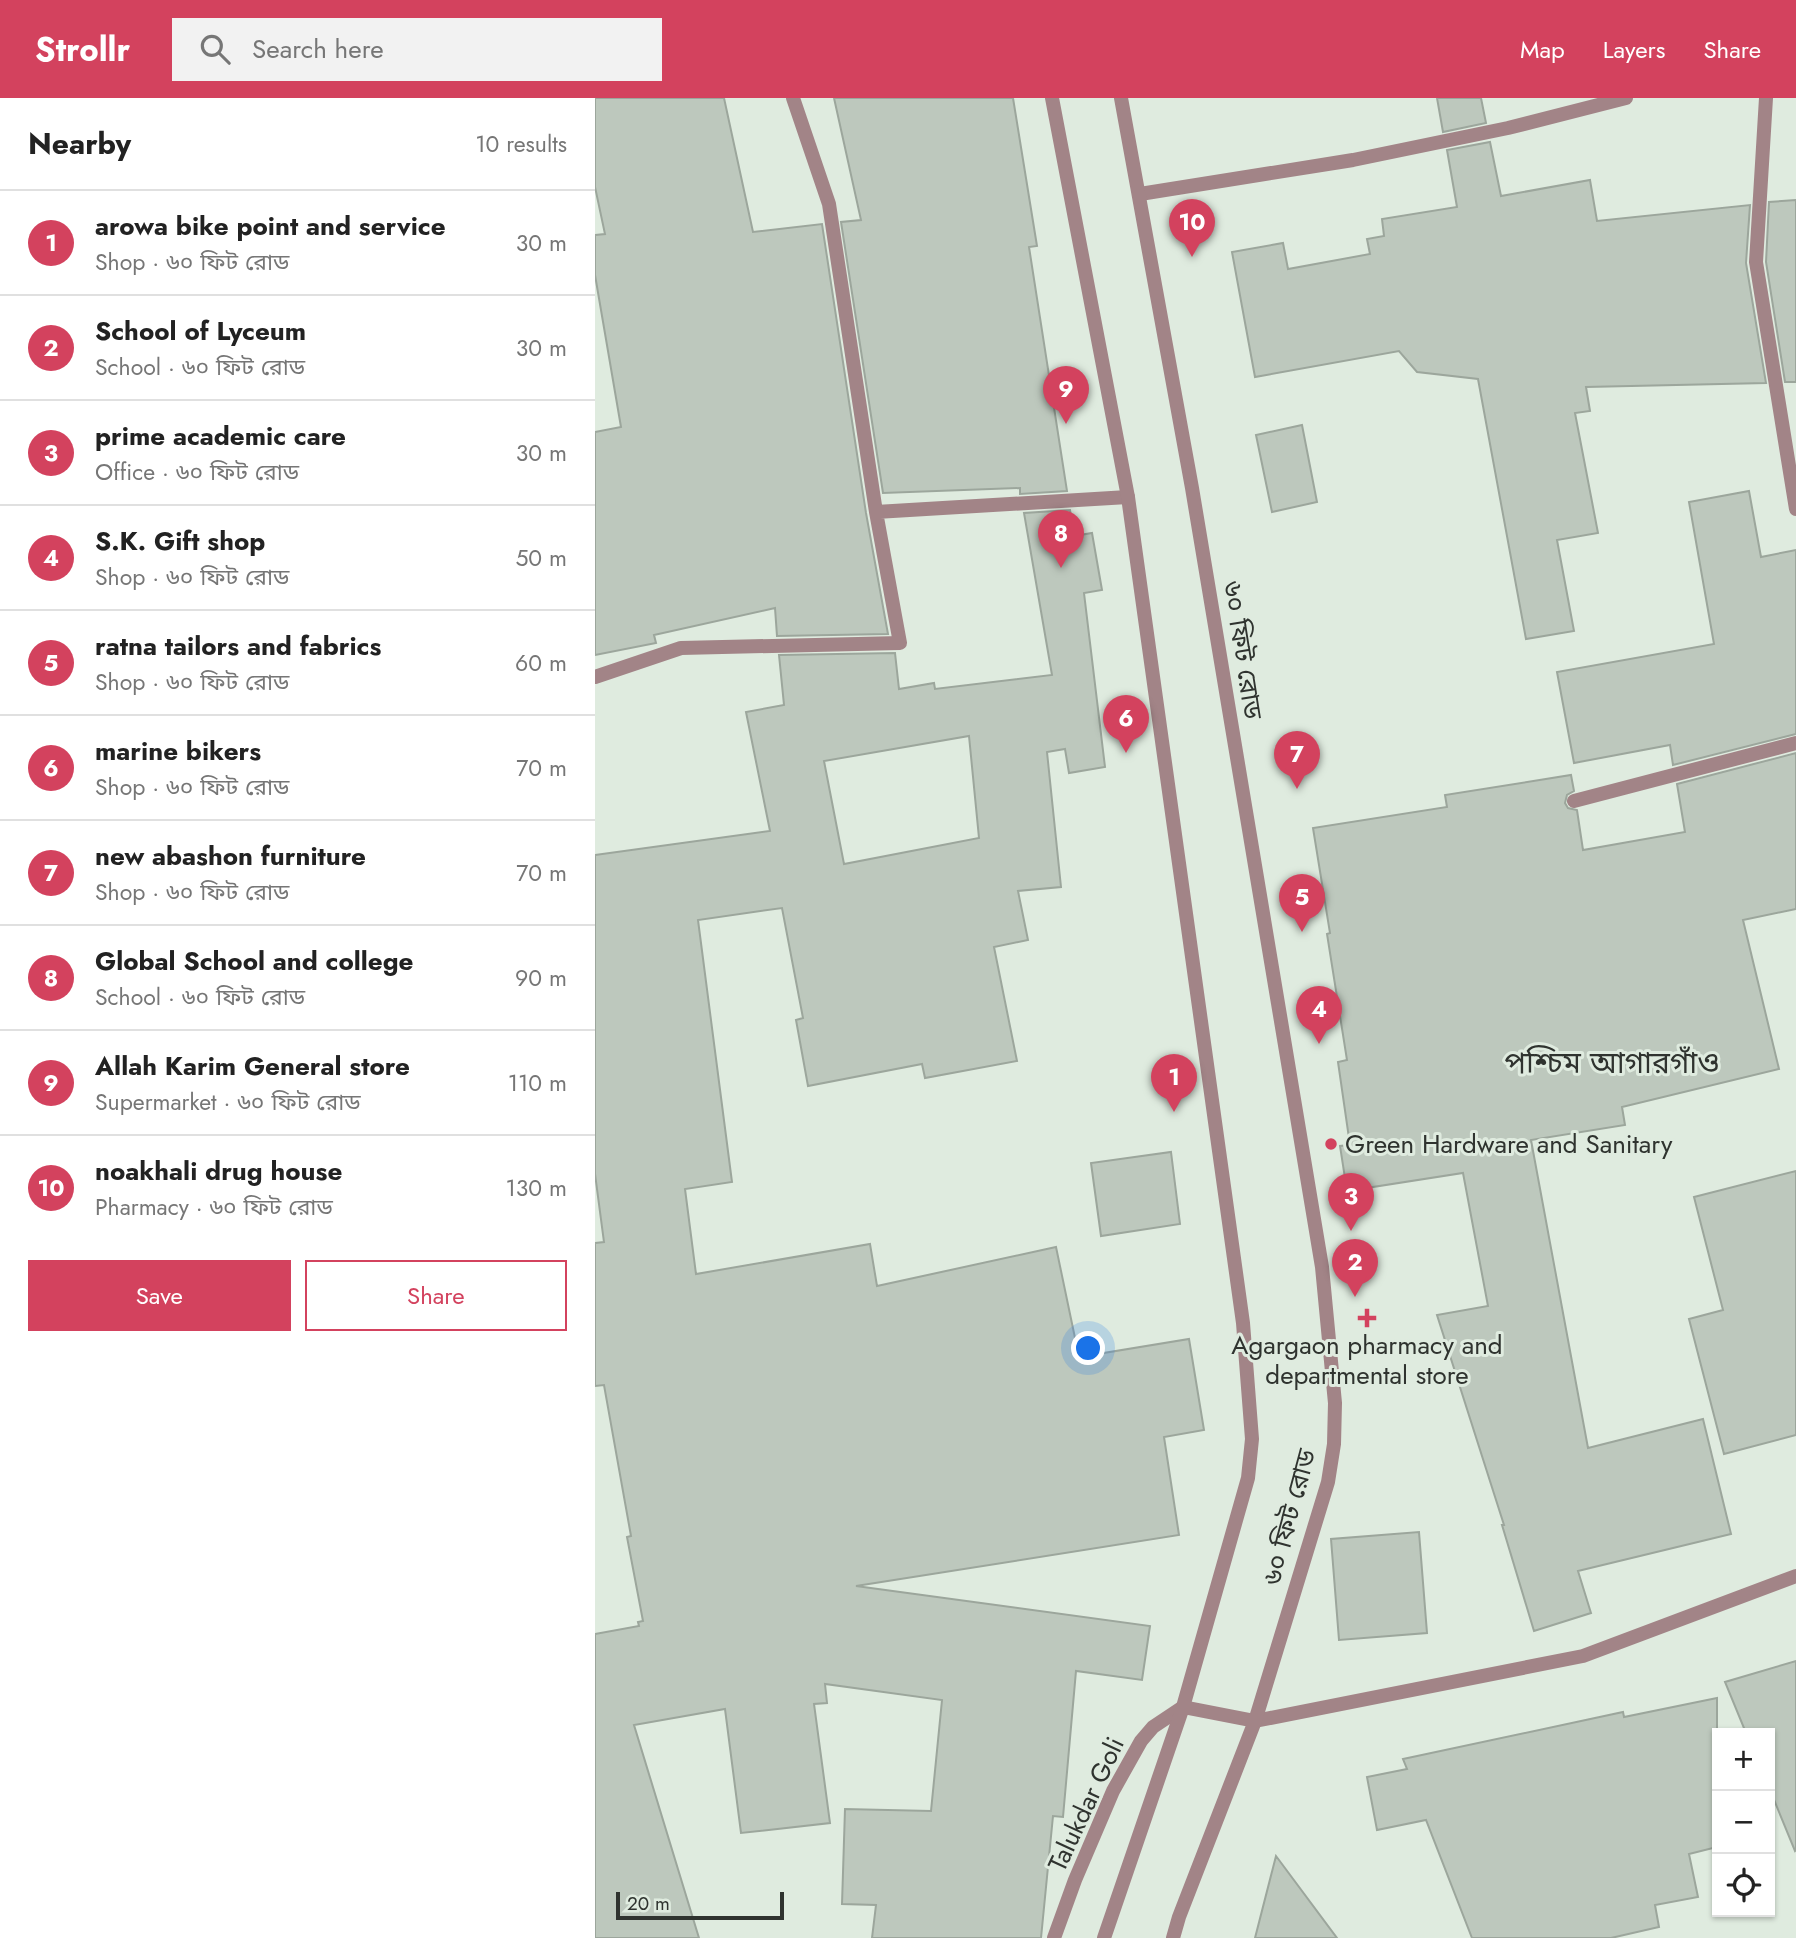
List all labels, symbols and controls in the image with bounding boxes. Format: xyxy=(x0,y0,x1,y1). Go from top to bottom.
search box xyxy=(172,18,662,81)
text: Strollr xyxy=(35,26,130,73)
icon: search xyxy=(196,30,234,68)
text: Search here xyxy=(252,30,384,68)
text: Map xyxy=(1520,32,1565,67)
text: Layers xyxy=(1603,32,1665,67)
text: Share xyxy=(1703,32,1761,67)
text: Nearby xyxy=(28,122,131,165)
text: 10 results xyxy=(475,127,567,161)
pin: 10 xyxy=(1169,199,1215,257)
text: arowa bike point and service xyxy=(95,207,446,245)
text: 1 xyxy=(45,226,57,260)
text: 30 m xyxy=(516,226,567,260)
text: Shop · ৬০ ফিট রোড xyxy=(95,245,289,279)
text: School of Lyceum xyxy=(95,312,306,350)
text: 2 xyxy=(43,331,59,365)
text: 30 m xyxy=(516,331,567,365)
text: School · ৬০ ফিট রোড xyxy=(95,350,305,384)
pin: 9 xyxy=(1043,366,1089,424)
text: prime academic care xyxy=(95,417,346,455)
text: 3 xyxy=(44,436,58,470)
text: 30 m xyxy=(516,436,567,470)
text: Office · ৬০ ফিট রোড xyxy=(95,455,299,489)
pin: 8 xyxy=(1038,510,1084,568)
text: S.K. Gift shop xyxy=(95,522,265,560)
text: 4 xyxy=(43,541,59,575)
text: 50 m xyxy=(515,541,567,575)
text: Shop · ৬০ ফিট রোড xyxy=(95,560,289,594)
street label: ৬০ ফিট রোড xyxy=(1213,578,1273,722)
text: ratna tailors and fabrics xyxy=(95,627,381,665)
text: 5 xyxy=(44,646,58,680)
text: 60 m xyxy=(515,646,567,680)
text: Shop · ৬০ ফিট রোড xyxy=(95,665,289,699)
pin: 6 xyxy=(1103,695,1149,753)
pin: 7 xyxy=(1274,731,1320,789)
text: marine bikers xyxy=(95,732,261,770)
text: 6 xyxy=(43,751,59,785)
text: 70 m xyxy=(516,751,567,785)
text: Shop · ৬০ ফিট রোড xyxy=(95,770,289,804)
text: new abashon furniture xyxy=(95,837,366,875)
text: 7 xyxy=(44,856,58,890)
text: 70 m xyxy=(516,856,567,890)
pin: 5 xyxy=(1279,874,1325,932)
text: Shop · ৬০ ফিট রোড xyxy=(95,875,289,909)
text: Global School and college xyxy=(95,942,413,980)
text: 8 xyxy=(44,961,58,995)
text: 90 m xyxy=(515,961,567,995)
text: School · ৬০ ফিট রোড xyxy=(95,980,305,1014)
pin: 4 xyxy=(1296,986,1342,1044)
district label: পশ্চিম আগারগাঁও xyxy=(1505,1041,1719,1084)
text: Allah Karim General store xyxy=(95,1047,410,1085)
pin: 1 xyxy=(1151,1054,1197,1112)
text: 9 xyxy=(43,1066,59,1100)
text: 110 m xyxy=(508,1066,567,1100)
text: Supermarket · ৬০ ফিট রোড xyxy=(95,1085,361,1119)
place label: Green Hardware and Sanitary xyxy=(1345,1125,1673,1163)
marker: Green Hardware and Sanitary xyxy=(1323,1136,1339,1152)
text: noakhali drug house xyxy=(95,1152,342,1190)
text: 10 xyxy=(38,1171,64,1205)
text: 130 m xyxy=(505,1171,567,1205)
pin: 3 xyxy=(1328,1173,1374,1231)
text: Pharmacy · ৬০ ফিট রোড xyxy=(95,1190,333,1224)
pin: 2 xyxy=(1332,1239,1378,1297)
button: Save xyxy=(28,1260,291,1331)
button: Share xyxy=(305,1260,567,1331)
marker: Agargaon pharmacy and departmental store xyxy=(1359,1310,1375,1326)
place label: Agargaon pharmacy and departmental store xyxy=(1231,1326,1503,1394)
your location xyxy=(1071,1331,1105,1365)
street label: ৬০ ফিট রোড xyxy=(1253,1444,1326,1589)
map controls xyxy=(1712,1728,1775,1917)
button: + xyxy=(1712,1728,1775,1791)
street label: Talukdar Goli xyxy=(1038,1731,1134,1877)
button: − xyxy=(1712,1791,1775,1854)
button: locate xyxy=(1712,1854,1775,1917)
scale bar xyxy=(616,1889,784,1921)
text: 20 m xyxy=(627,1890,670,1917)

